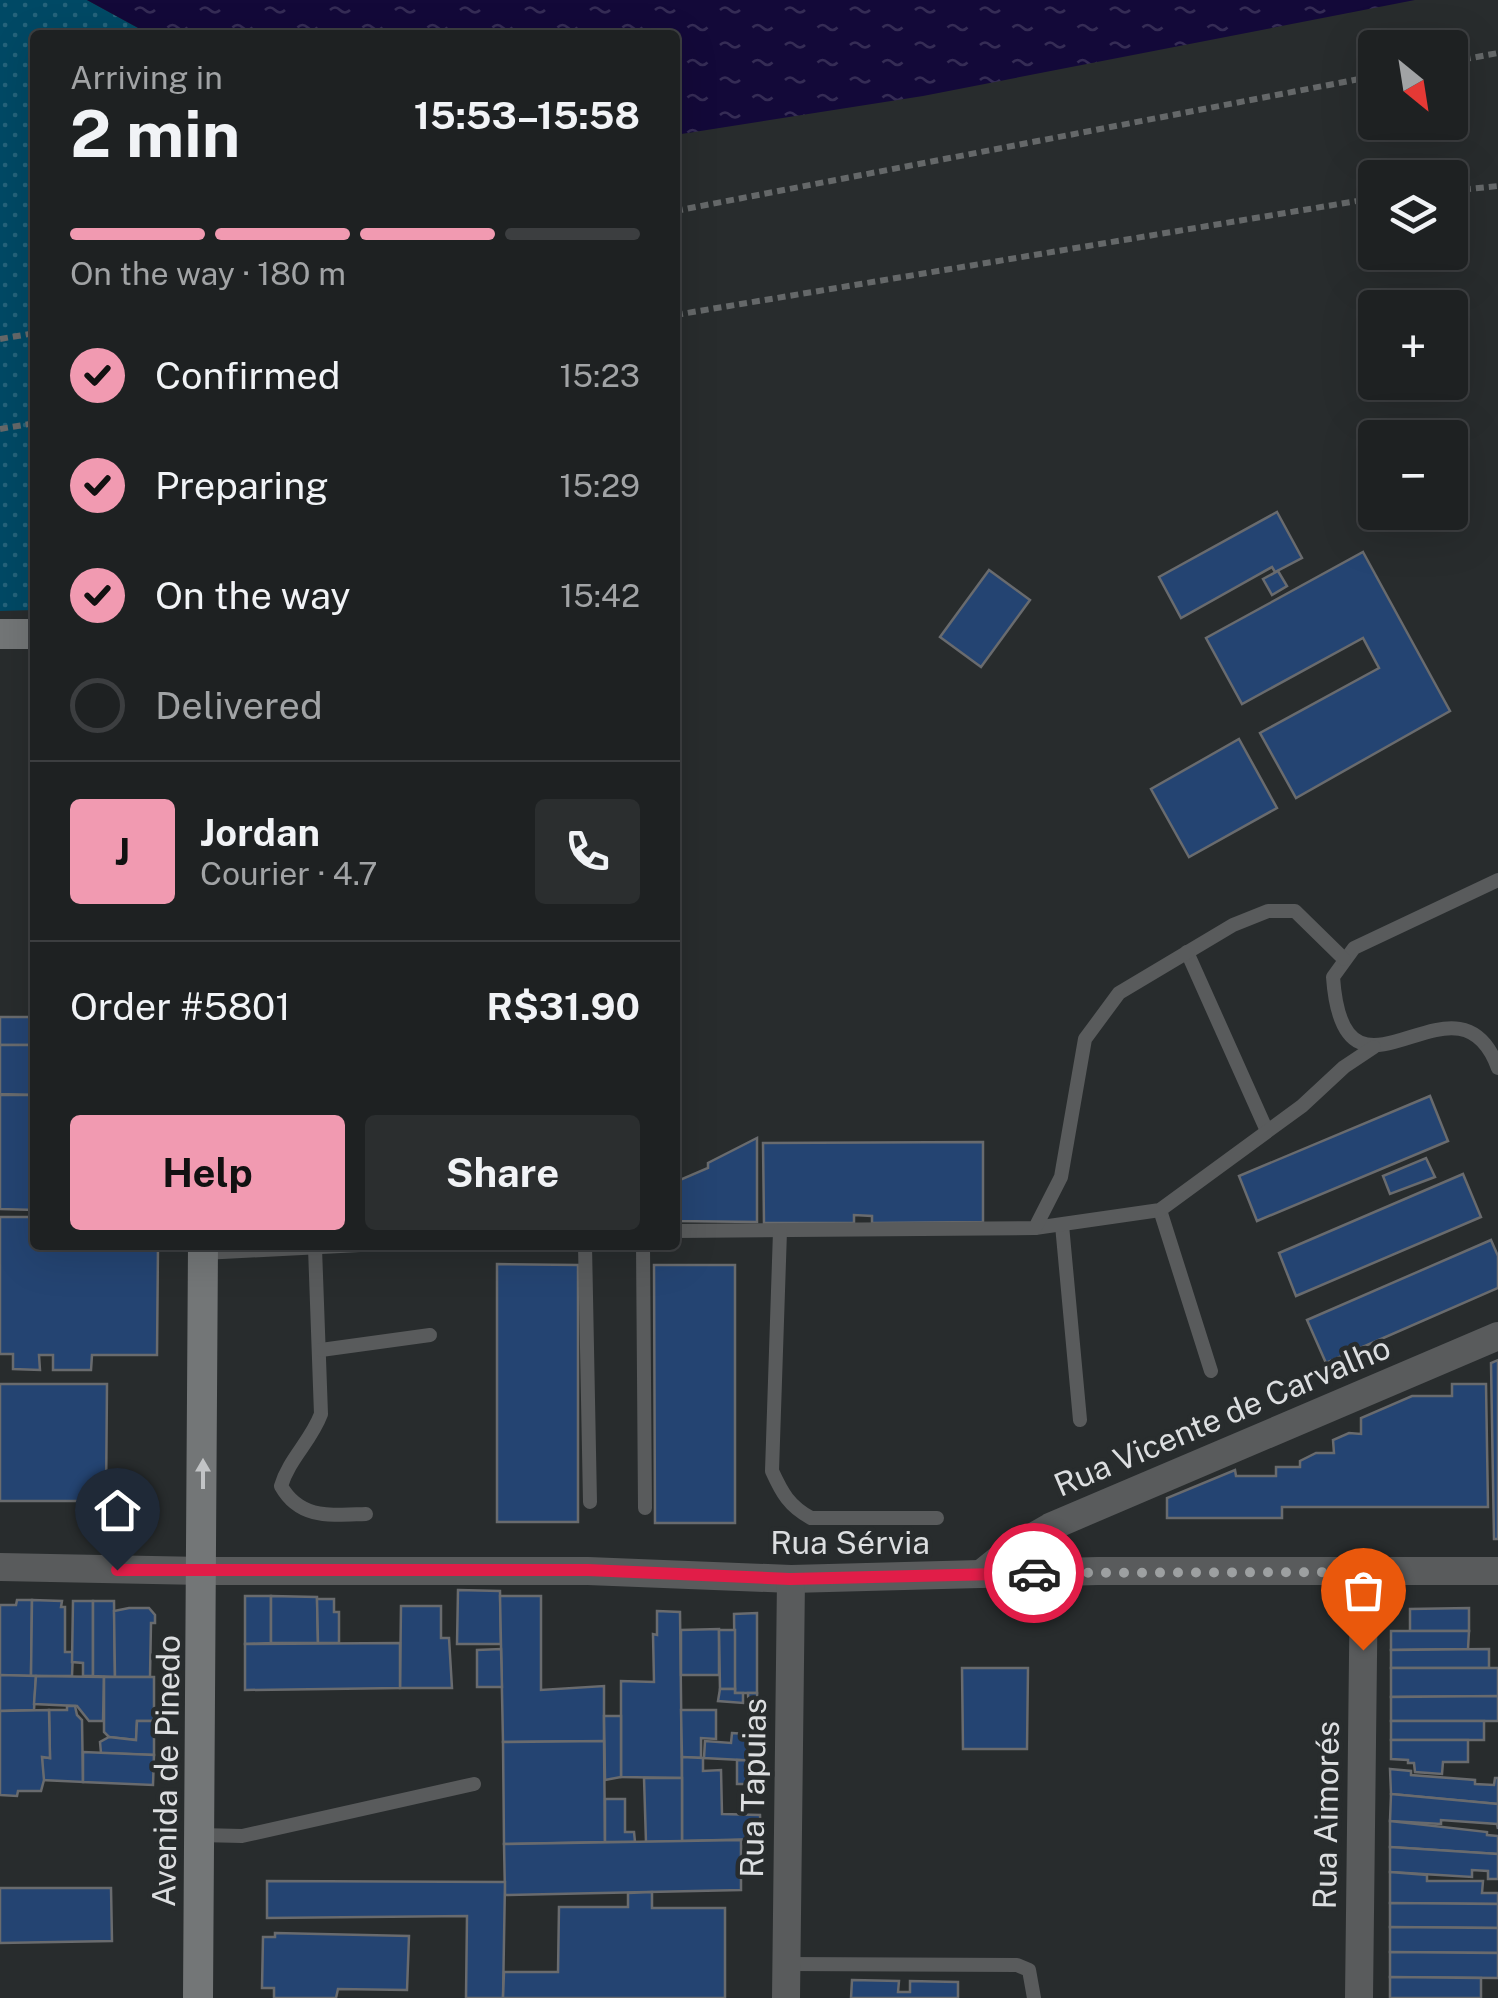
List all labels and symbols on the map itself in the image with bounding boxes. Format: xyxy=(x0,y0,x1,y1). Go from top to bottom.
north arrow xyxy=(1358,30,1468,140)
street label: Rua Vicente de Carvalho xyxy=(1048,1328,1396,1504)
one-way arrow xyxy=(195,1457,211,1489)
pin xyxy=(75,1468,160,1571)
courier xyxy=(984,1523,1084,1623)
street label: Rua Sérvia xyxy=(770,1524,930,1561)
pin xyxy=(1321,1548,1406,1651)
street label: Avenida de Pinedo xyxy=(145,1635,187,1907)
street label: Rua Tapuias xyxy=(733,1698,773,1878)
street label: Rua Aimorés xyxy=(1306,1720,1346,1910)

